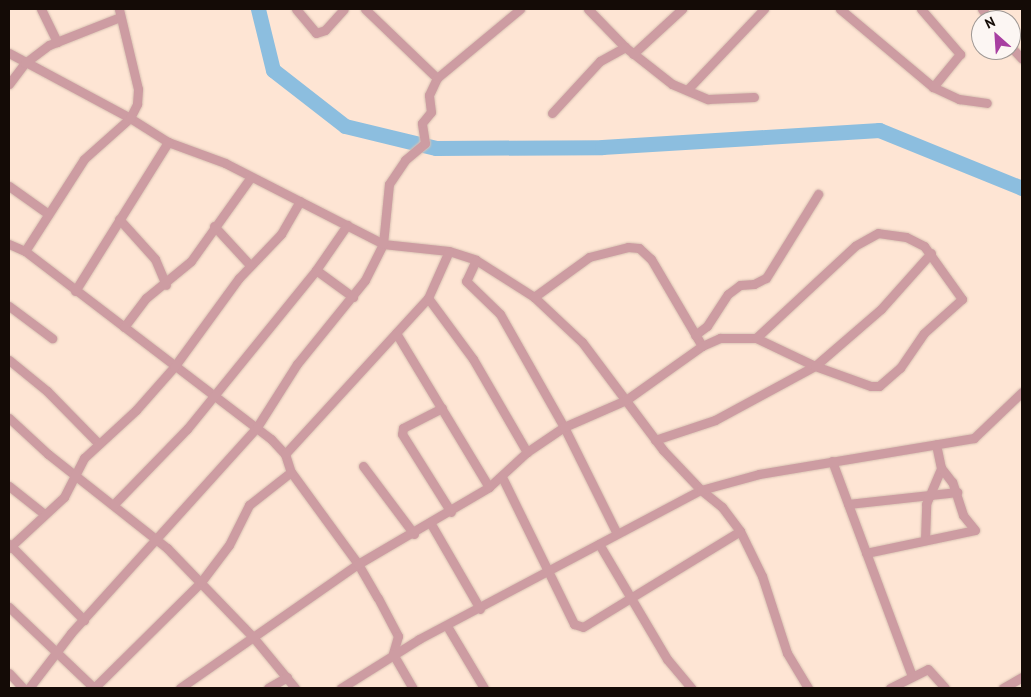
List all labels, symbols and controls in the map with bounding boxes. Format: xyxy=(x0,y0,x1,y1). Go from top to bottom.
north arrow xyxy=(971,10,1021,60)
text: N xyxy=(982,12,998,33)

